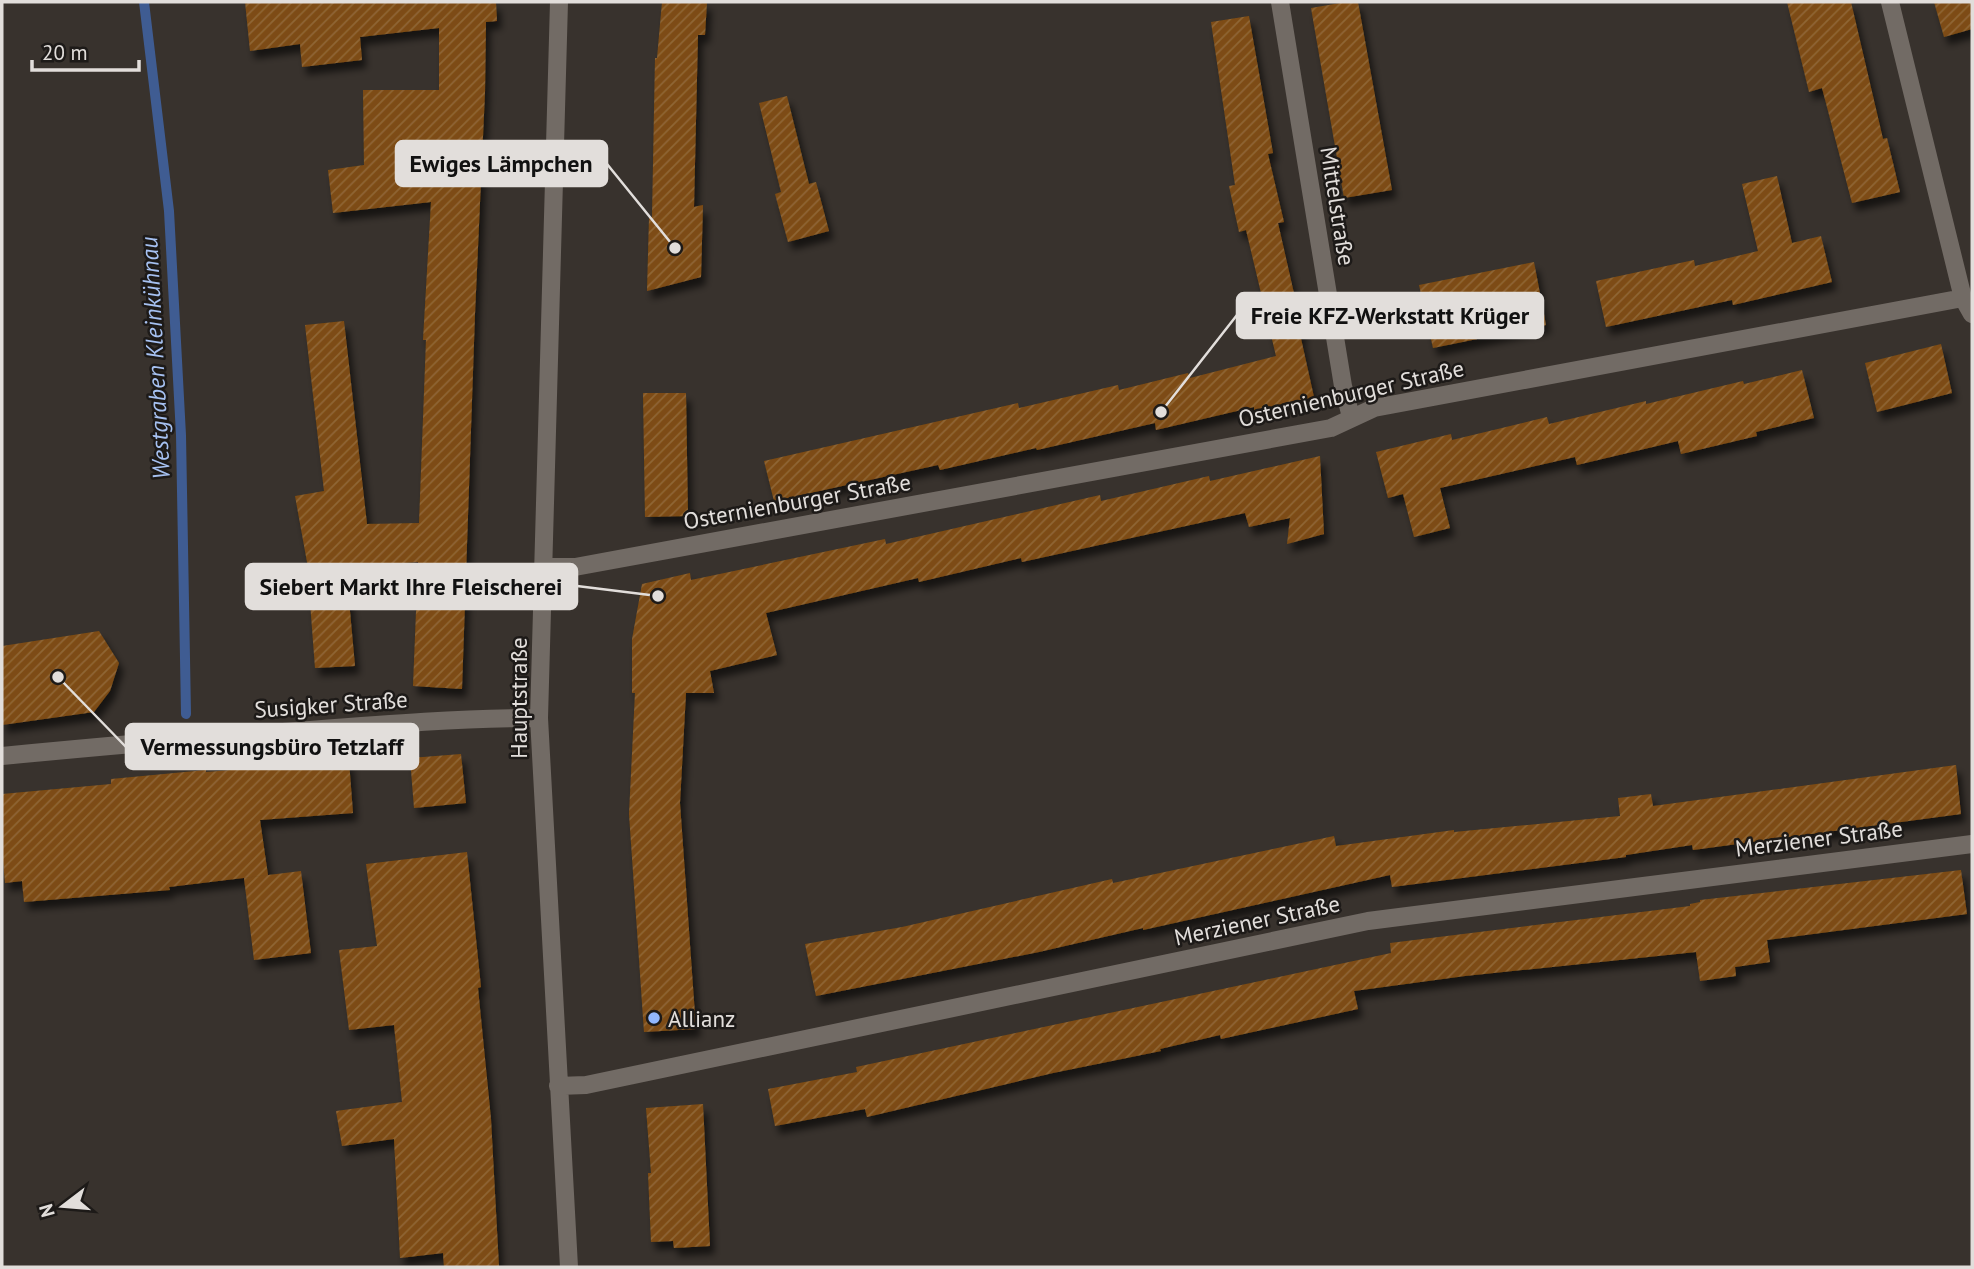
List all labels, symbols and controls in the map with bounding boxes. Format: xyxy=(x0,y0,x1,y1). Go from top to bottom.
scale bar xyxy=(32,28,138,72)
text: 20 m xyxy=(42,39,88,66)
callout: Ewiges Lämpchen xyxy=(396,141,607,186)
street label: Mittelstraße xyxy=(1314,144,1362,268)
text: Ewiges Lämpchen xyxy=(410,148,592,179)
water label: Westgraben Kleinkühnau xyxy=(133,236,177,480)
callout: Freie KFZ-Werkstatt Krüger xyxy=(1237,293,1543,338)
text: Freie KFZ-Werkstatt Krüger xyxy=(1251,300,1530,331)
street label: Osternienburger Straße xyxy=(1235,353,1467,433)
street label: Osternienburger Straße xyxy=(681,467,913,535)
callout: Siebert Markt Ihre Fleischerei xyxy=(246,564,577,609)
text: Siebert Markt Ihre Fleischerei xyxy=(259,571,563,602)
street label: Hauptstraße xyxy=(504,637,533,759)
street label: Susigker Straße xyxy=(253,684,409,724)
callout: Vermessungsbüro Tetzlaff xyxy=(126,724,418,769)
text: Vermessungsbüro Tetzlaff xyxy=(140,731,405,762)
street label: Merziener Straße xyxy=(1734,813,1904,863)
street label: Merziener Straße xyxy=(1172,888,1342,952)
place label: Allianz xyxy=(668,1004,735,1033)
marker: Allianz xyxy=(646,1010,662,1026)
north arrow xyxy=(28,1171,98,1241)
text: N xyxy=(33,1201,60,1220)

